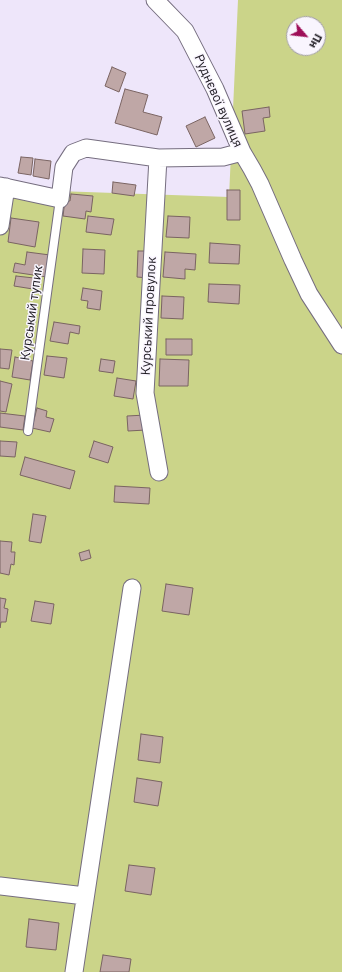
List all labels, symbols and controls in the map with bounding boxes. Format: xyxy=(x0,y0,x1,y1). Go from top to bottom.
north arrow xyxy=(286,16,326,56)
text: Пн xyxy=(306,31,325,51)
street label: Руднєвої вулиця xyxy=(190,52,246,150)
street label: Курський провулок xyxy=(138,256,160,376)
street label: Курський тупик xyxy=(18,264,46,362)

